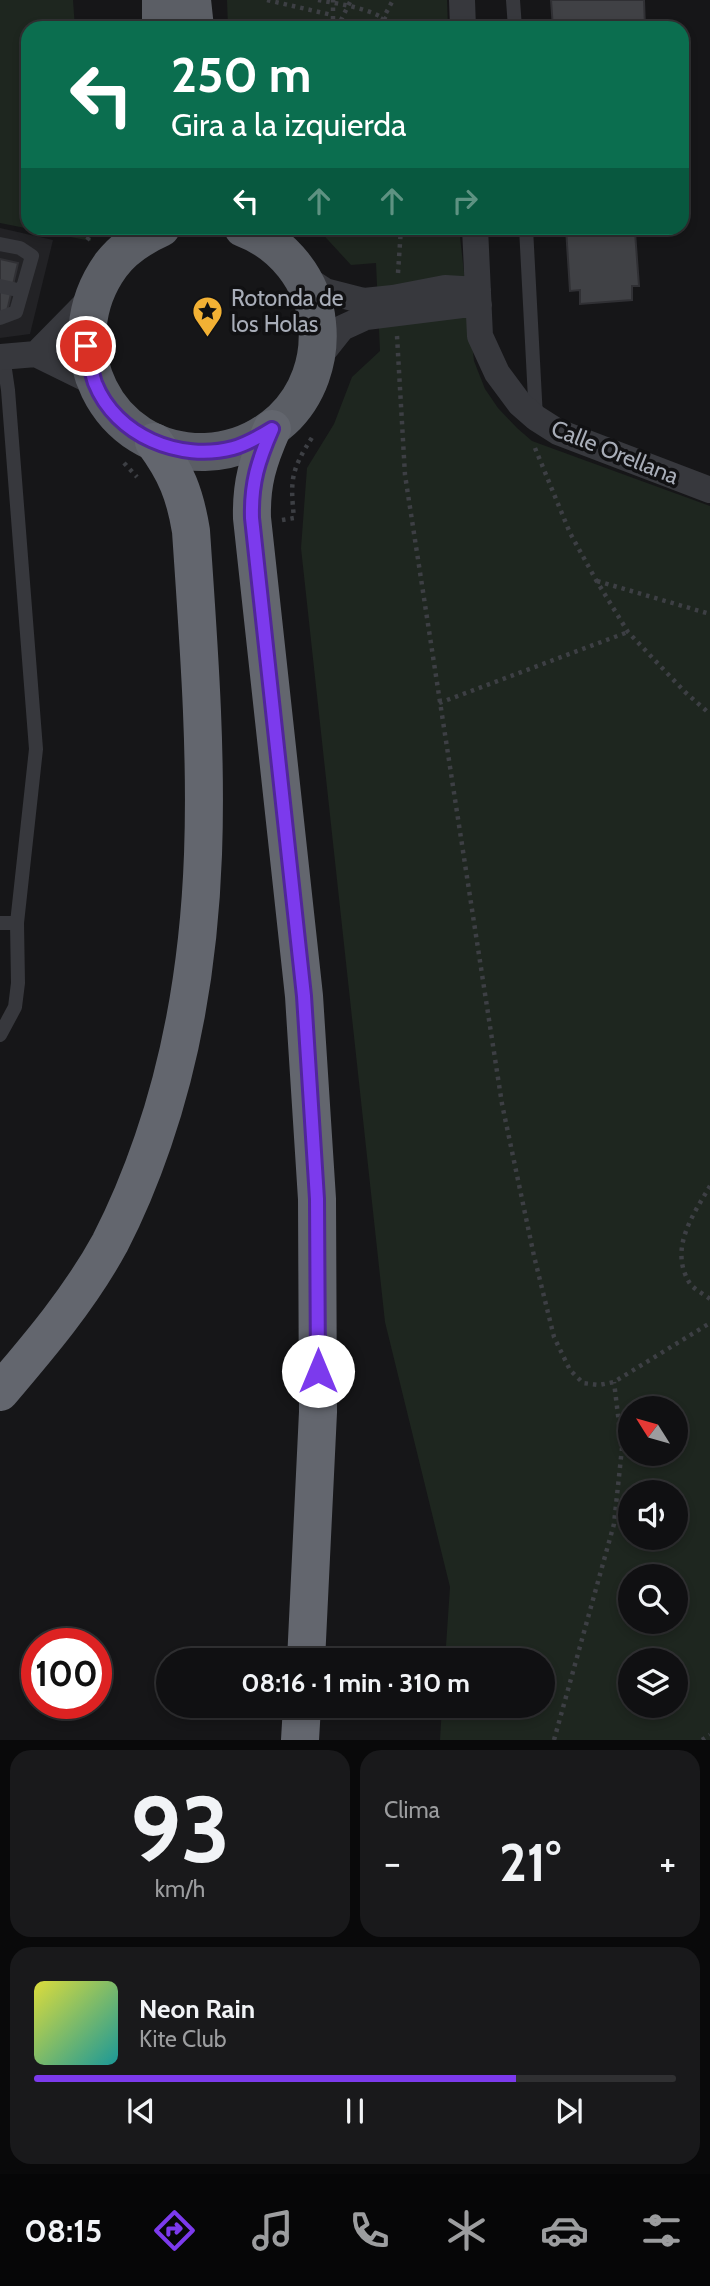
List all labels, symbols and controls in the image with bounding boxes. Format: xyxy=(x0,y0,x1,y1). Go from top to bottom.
text: 250 m xyxy=(171,45,311,104)
icon: left xyxy=(56,49,147,140)
text: Gira a la izquierda xyxy=(171,105,406,144)
icon: left xyxy=(227,182,265,220)
icon: ahead xyxy=(300,182,338,220)
icon: ahead xyxy=(373,182,411,220)
icon: right xyxy=(446,182,484,220)
place label: Rotonda de los Holas xyxy=(231,284,344,338)
place icon: Rotonda de los Holas xyxy=(191,294,225,338)
pin xyxy=(56,316,116,376)
icon: arrive xyxy=(67,327,105,365)
street label: Calle Orellana xyxy=(547,414,683,490)
position arrow xyxy=(281,1334,355,1408)
north arrow xyxy=(618,1396,688,1466)
map controls xyxy=(618,1396,688,1718)
button: sound xyxy=(618,1480,688,1550)
button: search xyxy=(618,1564,688,1634)
speed limit sign: 100 xyxy=(21,1628,112,1719)
button: layers xyxy=(618,1648,688,1718)
text: 08:16 · 1 min · 310 m xyxy=(241,1667,470,1699)
text: 93 xyxy=(130,1774,230,1885)
text: Clima xyxy=(384,1796,440,1824)
text: 21° xyxy=(499,1831,561,1894)
text: − xyxy=(384,1839,401,1886)
text: + xyxy=(659,1839,676,1886)
text: km/h xyxy=(155,1875,205,1903)
text: Neon Rain xyxy=(139,1993,255,2025)
text: Kite Club xyxy=(139,2025,226,2053)
icon: previous xyxy=(122,2092,160,2130)
icon: pause xyxy=(336,2092,374,2130)
icon: next xyxy=(550,2092,588,2130)
icon: directions xyxy=(150,2206,199,2255)
icon: music xyxy=(248,2206,297,2255)
icon: phone xyxy=(345,2206,394,2255)
icon: climate xyxy=(442,2206,491,2255)
icon: car xyxy=(540,2206,589,2255)
icon: filters xyxy=(637,2206,686,2255)
text: 08:15 xyxy=(24,2211,102,2250)

